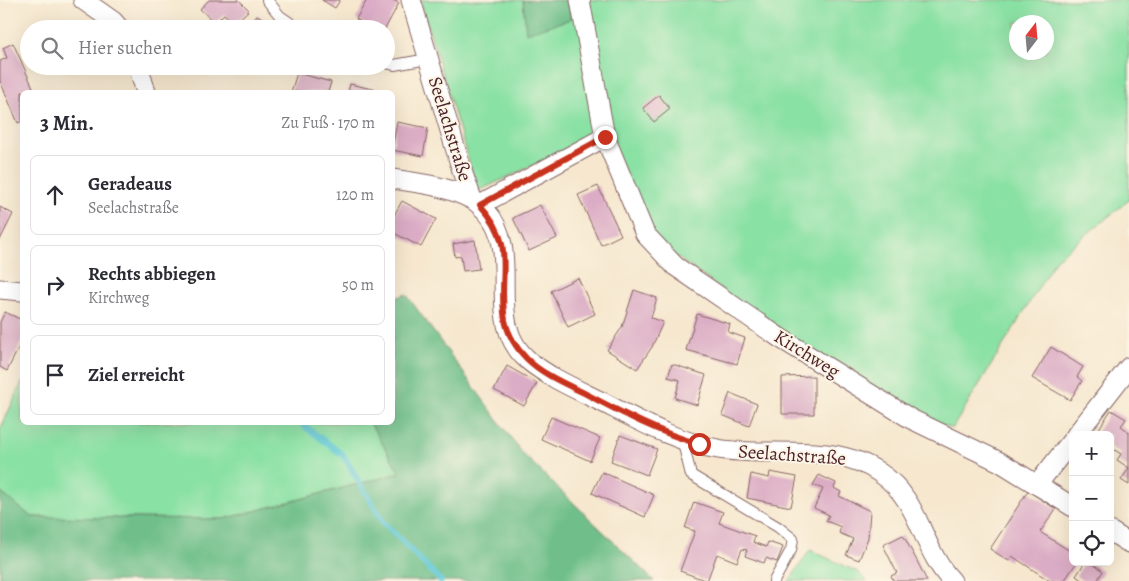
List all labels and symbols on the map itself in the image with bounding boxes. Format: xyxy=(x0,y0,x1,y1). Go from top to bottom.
north arrow xyxy=(1009,15,1054,60)
street label: Seelachstraße xyxy=(422,74,478,184)
route end xyxy=(594,126,617,149)
street label: Kirchweg xyxy=(769,324,845,385)
route start xyxy=(688,433,711,456)
street label: Seelachstraße xyxy=(737,438,847,472)

